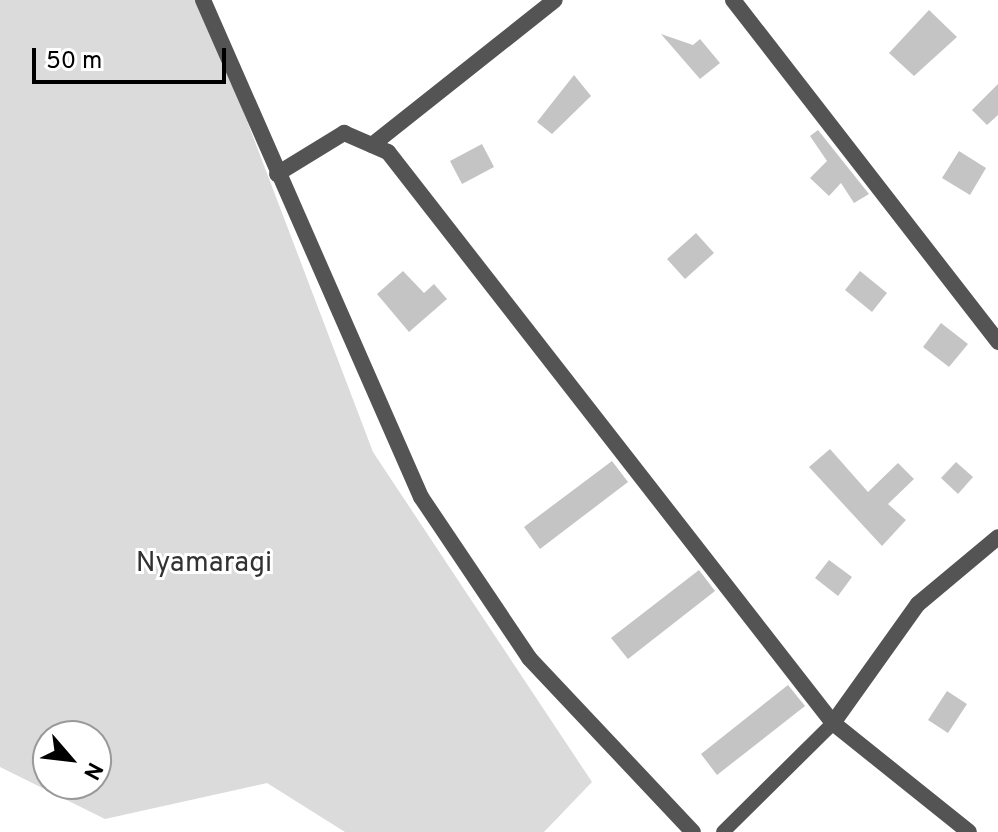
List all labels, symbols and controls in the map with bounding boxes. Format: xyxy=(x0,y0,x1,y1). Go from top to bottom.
scale bar xyxy=(36,32,230,82)
text: 50 m xyxy=(46,47,102,77)
park label: Nyamaragi xyxy=(136,547,272,581)
north arrow xyxy=(32,720,112,800)
text: N xyxy=(76,757,107,784)

